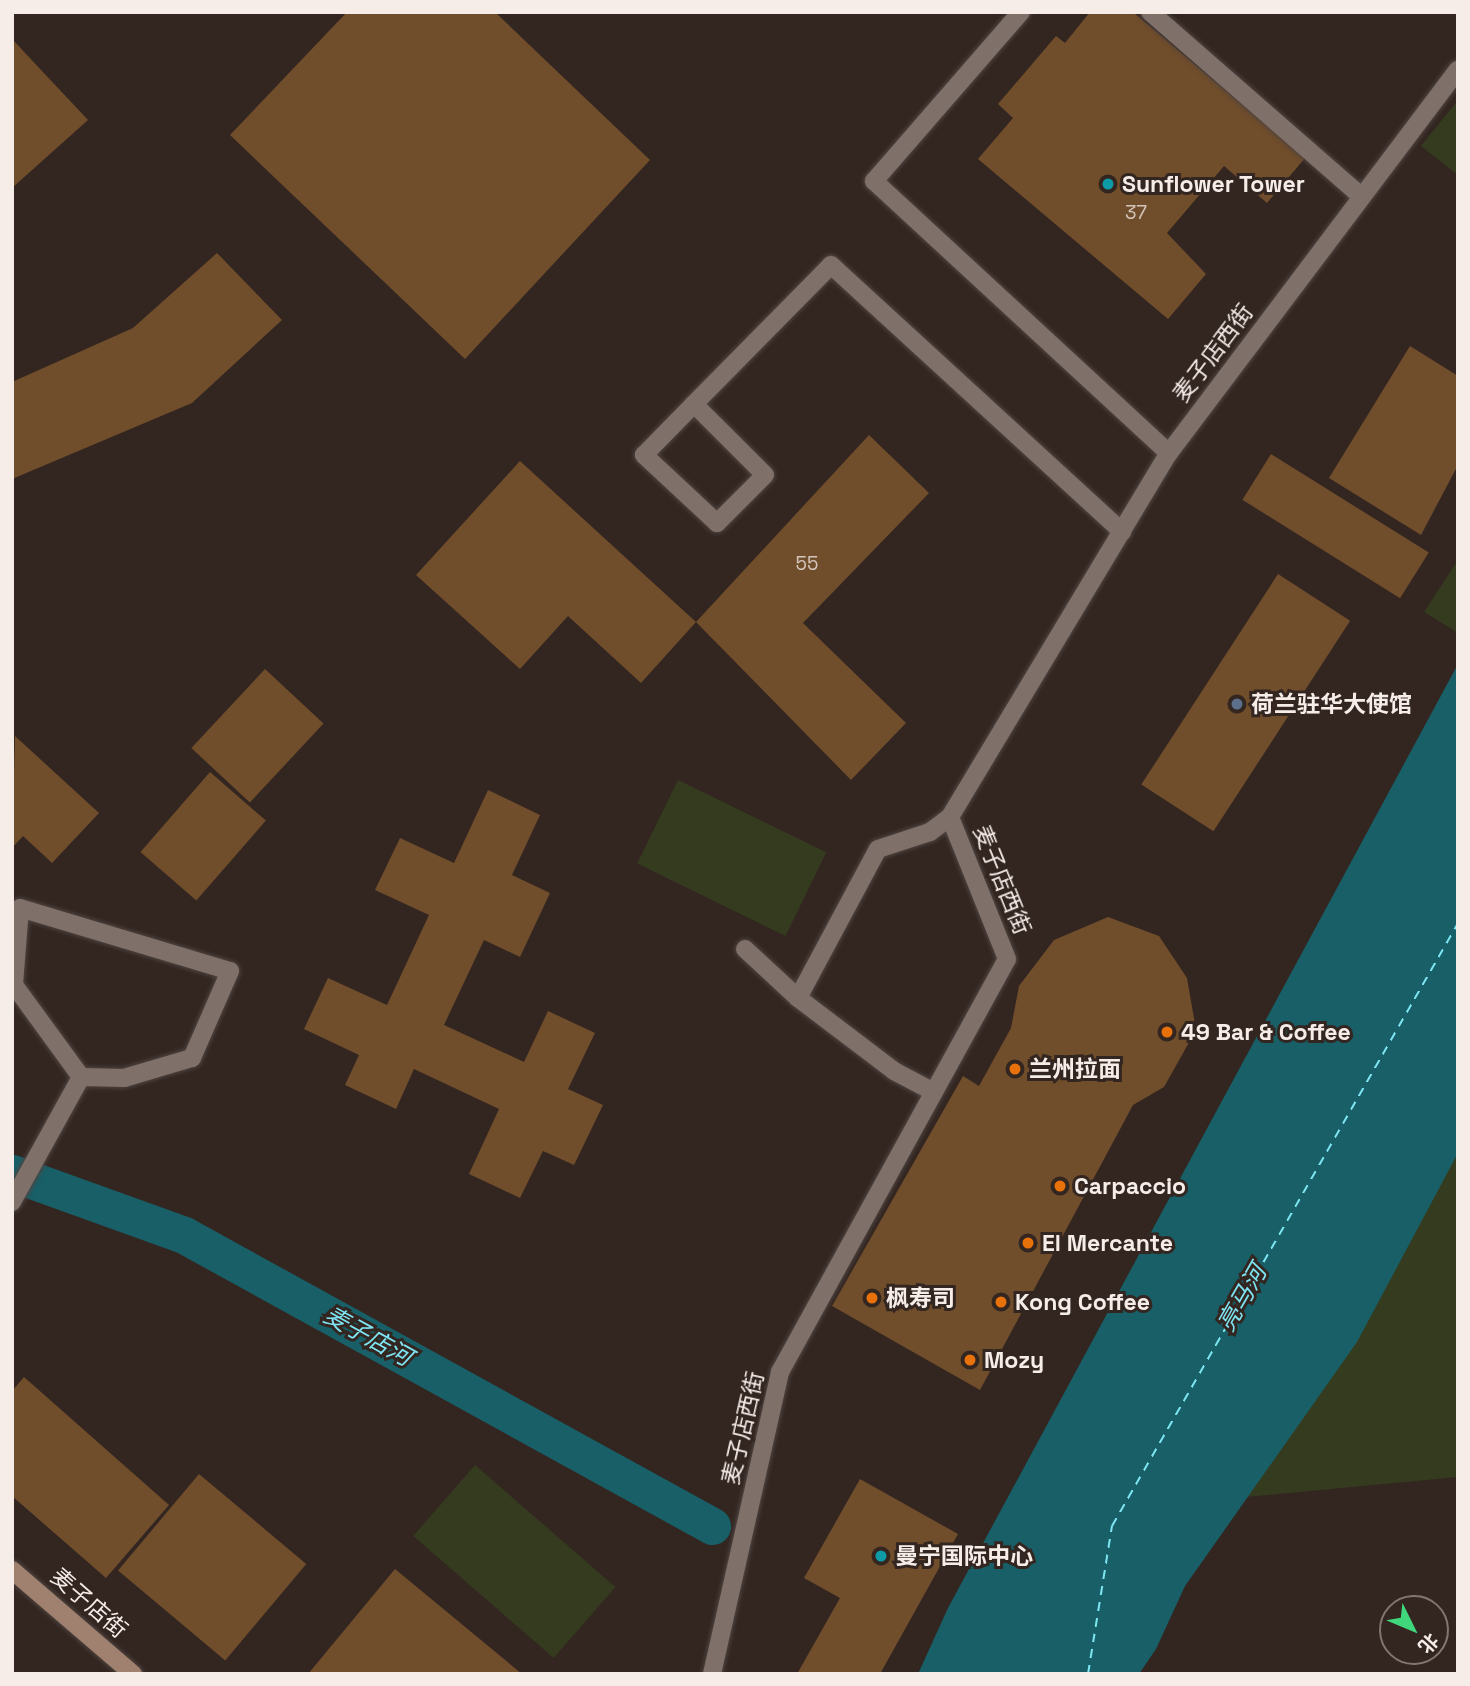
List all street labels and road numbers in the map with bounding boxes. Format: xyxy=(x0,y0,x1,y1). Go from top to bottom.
street label: 麦子店西街 xyxy=(1167,299,1259,407)
street label: 麦子店西街 xyxy=(968,822,1036,938)
street label: 麦子店西街 xyxy=(717,1369,769,1487)
street label: 麦子店街 xyxy=(45,1562,133,1644)

